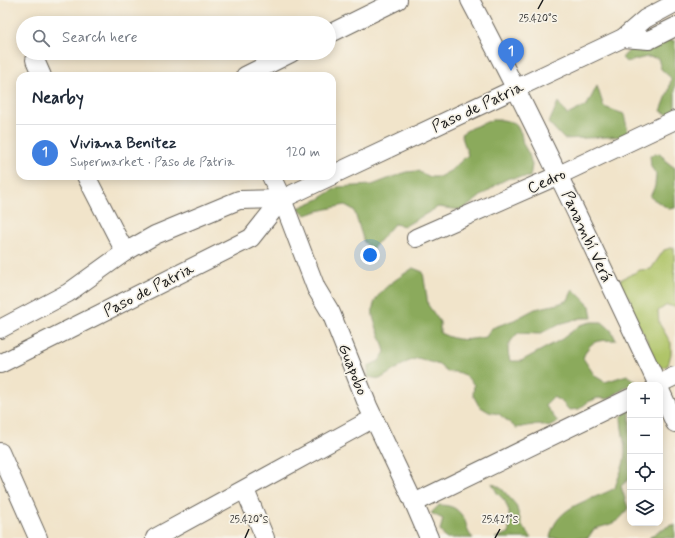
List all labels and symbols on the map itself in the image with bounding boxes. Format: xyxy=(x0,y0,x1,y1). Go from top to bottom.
text: 25.420°S xyxy=(519,12,558,26)
pin: 1 xyxy=(498,38,524,71)
street label: Paso de Patria xyxy=(428,77,527,138)
street label: Cedro xyxy=(524,164,569,199)
street label: Panambí Verá xyxy=(556,187,617,286)
your location xyxy=(360,245,380,265)
street label: Paso de Patria xyxy=(100,258,198,322)
street label: Guapobo xyxy=(333,341,372,399)
text: 25.420°S xyxy=(230,513,269,527)
text: 25.421°S xyxy=(482,513,519,527)

